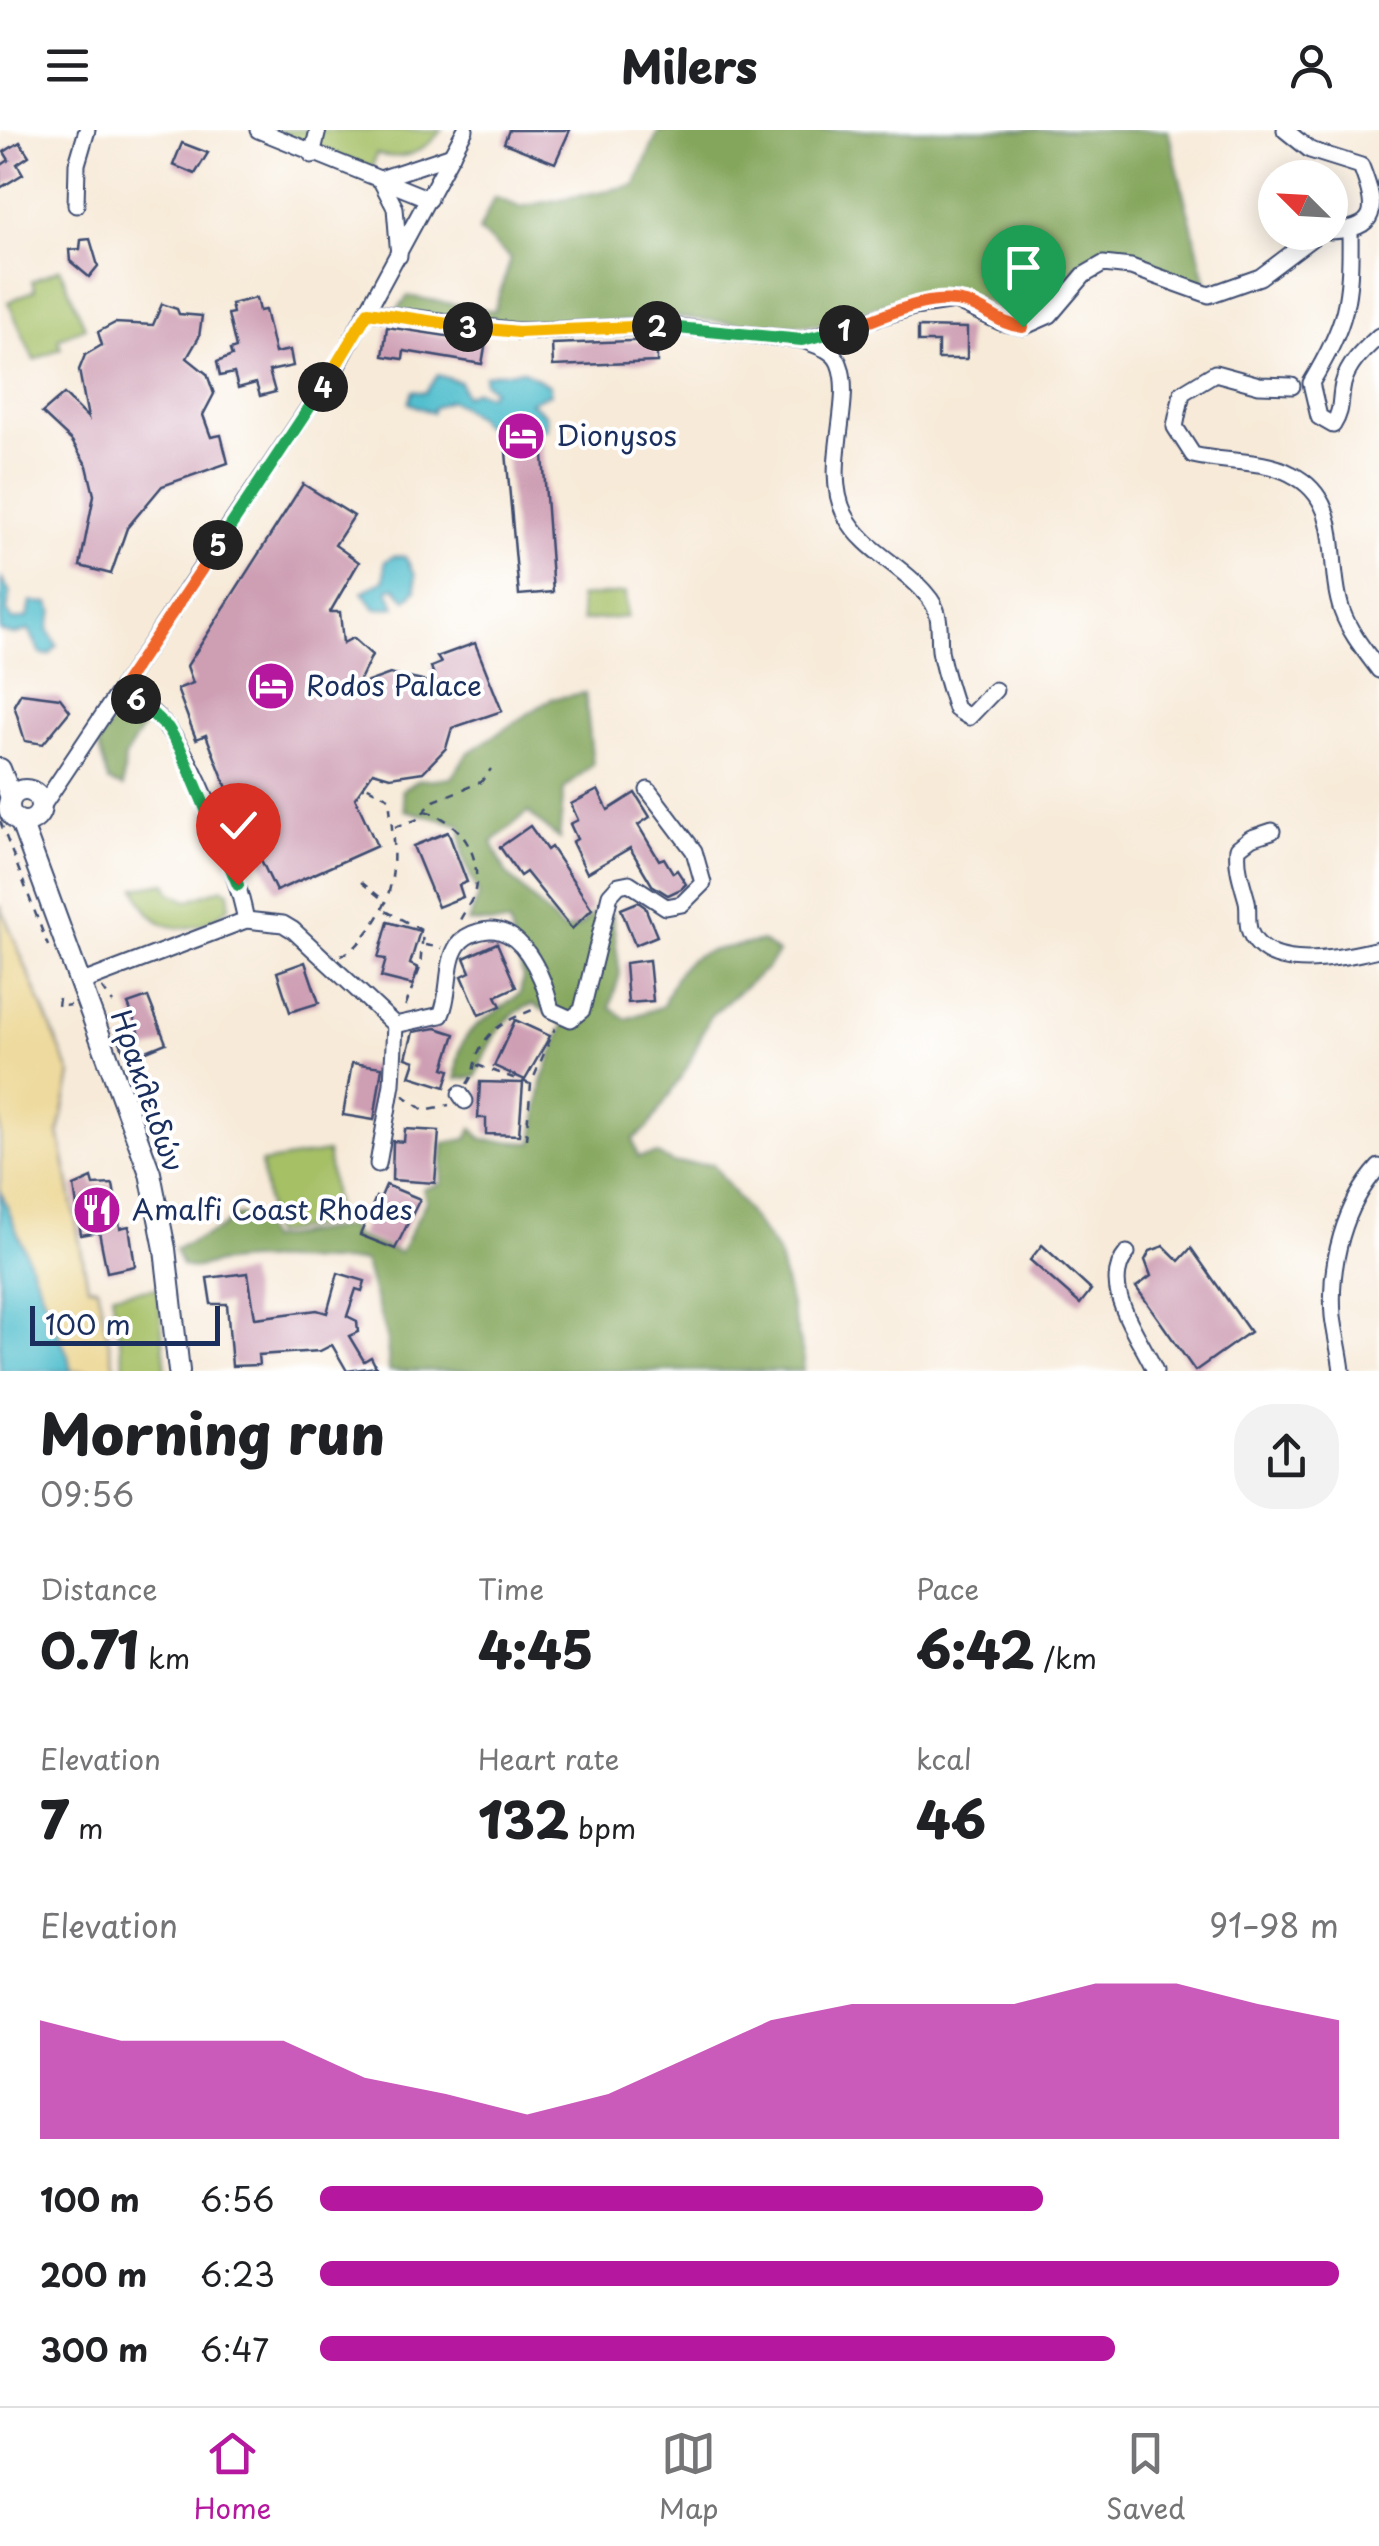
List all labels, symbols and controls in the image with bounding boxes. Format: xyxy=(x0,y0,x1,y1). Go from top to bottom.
text: Milers xyxy=(621,31,758,99)
icon: menu xyxy=(40,38,95,93)
icon: person xyxy=(1284,38,1339,93)
north arrow xyxy=(1258,160,1348,250)
map controls xyxy=(1258,160,1348,250)
pin xyxy=(981,225,1066,328)
icon: arrive xyxy=(996,240,1051,295)
pin: 2 xyxy=(632,301,682,351)
pin: 3 xyxy=(443,302,493,352)
text: 2 xyxy=(647,304,667,347)
text: 3 xyxy=(459,305,477,348)
pin: 1 xyxy=(819,305,869,355)
text: 1 xyxy=(837,308,851,351)
pin: 4 xyxy=(298,362,348,412)
text: 4 xyxy=(313,365,333,408)
hotel icon: Dionysos xyxy=(495,410,547,462)
place label: Dionysos xyxy=(556,413,677,456)
pin: 5 xyxy=(193,520,243,570)
text: 5 xyxy=(209,523,227,566)
hotel icon: Rodos Palace xyxy=(245,660,297,712)
place label: Rodos Palace xyxy=(306,663,482,706)
pin: 6 xyxy=(111,674,161,724)
text: 6 xyxy=(126,677,146,720)
pin xyxy=(196,783,281,886)
icon: check xyxy=(211,798,266,853)
street label: Ηρακλειδών xyxy=(101,1004,196,1178)
restaurant icon: Amalfi Coast Rhodes xyxy=(71,1184,123,1236)
place label: Amalfi Coast Rhodes xyxy=(132,1187,412,1230)
scale bar xyxy=(30,1301,220,1346)
text: 100 m xyxy=(45,1302,131,1345)
text: Morning run xyxy=(40,1391,385,1474)
button: share xyxy=(1234,1404,1339,1509)
text: 09:56 xyxy=(40,1470,134,1518)
text: Distance xyxy=(40,1567,158,1610)
text: Time xyxy=(478,1567,544,1610)
text: Pace xyxy=(916,1567,979,1610)
text: 0.71 xyxy=(40,1610,139,1686)
text: 4:45 xyxy=(478,1610,593,1686)
text: 6:42 xyxy=(916,1610,1034,1686)
text: km xyxy=(139,1636,190,1679)
text: /km xyxy=(1034,1636,1097,1679)
text: Elevation xyxy=(40,1737,161,1780)
text: Heart rate xyxy=(478,1737,619,1780)
text: kcal xyxy=(916,1737,972,1780)
text: 7 xyxy=(40,1780,69,1856)
text: 132 xyxy=(478,1780,569,1856)
text: 46 xyxy=(916,1780,986,1856)
text: m xyxy=(69,1806,103,1849)
text: bpm xyxy=(569,1806,636,1849)
text: Elevation xyxy=(40,1901,178,1949)
text: 91–98 m xyxy=(1209,1901,1339,1949)
text: 100 m xyxy=(40,2175,140,2223)
text: 6:56 xyxy=(200,2175,274,2223)
text: 200 m xyxy=(40,2250,147,2298)
text: 6:23 xyxy=(200,2250,275,2298)
text: 300 m xyxy=(40,2325,148,2373)
text: 6:47 xyxy=(200,2325,269,2373)
tab: Home xyxy=(194,2426,271,2529)
tab: Map xyxy=(659,2426,719,2529)
tab: Saved xyxy=(1106,2426,1185,2529)

